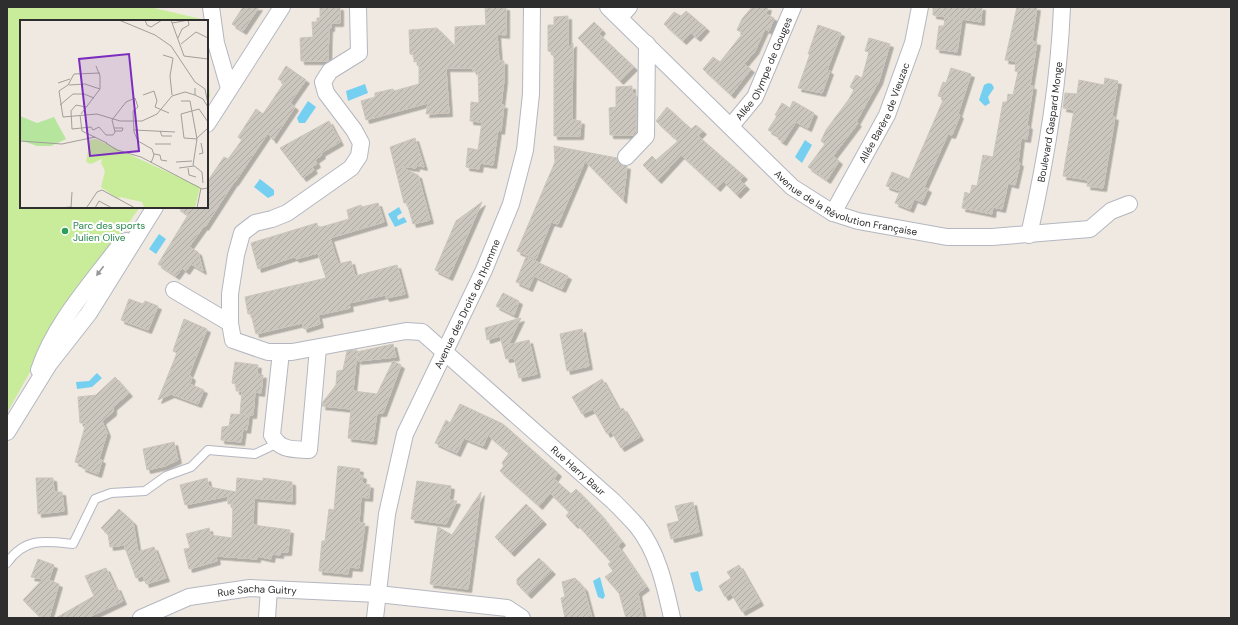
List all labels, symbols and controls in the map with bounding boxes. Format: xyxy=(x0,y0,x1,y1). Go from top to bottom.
street label: Allée Olympe de Gouges xyxy=(732,15,795,123)
inset map xyxy=(20,20,208,208)
street label: Allée Barère de Vieuzac xyxy=(856,60,912,165)
street label: Boulevard Gaspard Monge xyxy=(1034,61,1065,183)
street label: Avenue de la Révolution Française xyxy=(772,167,919,238)
place label: Parc des sports Julien Olive xyxy=(73,219,145,244)
marker: Parc des sports Julien Olive xyxy=(60,226,70,236)
street label: Avenue des Droits de l'Homme xyxy=(431,237,503,371)
one-way arrow xyxy=(96,266,105,277)
street label: Rue Harry Baur xyxy=(548,443,609,498)
street label: Rue Sacha Guitry xyxy=(216,581,298,599)

